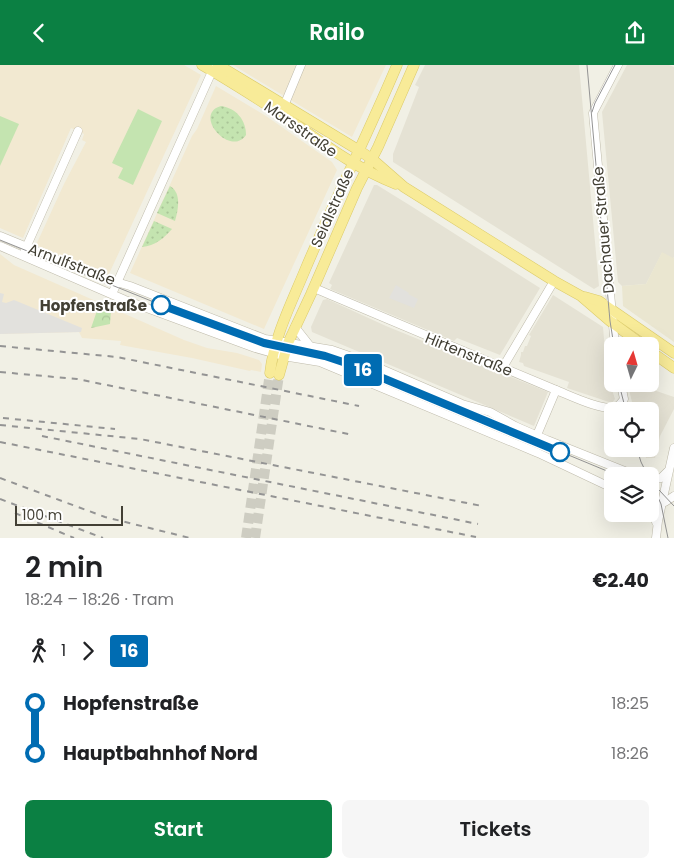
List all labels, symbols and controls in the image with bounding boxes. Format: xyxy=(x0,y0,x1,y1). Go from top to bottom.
text: Railo xyxy=(309,17,365,48)
icon: back xyxy=(25,19,53,47)
icon: share xyxy=(621,19,649,47)
street label: Marsstraße xyxy=(260,96,342,162)
street label: Seidlstraße xyxy=(305,165,359,251)
street label: Dachauer Straße xyxy=(587,166,619,294)
street label: Arnulfstraße xyxy=(25,238,119,290)
place label: Hopfenstraße xyxy=(40,295,147,316)
marker: Hopfenstraße xyxy=(151,295,171,315)
street label: Hirtenstraße xyxy=(422,327,516,381)
north arrow xyxy=(604,337,659,393)
map controls xyxy=(604,337,659,522)
line badge: 16 xyxy=(340,354,386,386)
text: 16 xyxy=(354,357,372,382)
button: locate xyxy=(604,402,659,457)
unlabelled marker xyxy=(550,442,570,462)
button: layers xyxy=(604,467,659,522)
scale bar xyxy=(15,503,122,526)
text: 100 m xyxy=(22,505,62,525)
text: 2 min xyxy=(25,548,103,587)
text: €2.40 xyxy=(592,567,649,594)
text: 18:24 – 18:26 · Tram xyxy=(25,588,174,611)
icon: walk xyxy=(25,637,53,665)
icon: forward xyxy=(74,637,102,665)
text: 16 xyxy=(120,638,138,663)
text: 1 xyxy=(61,639,66,662)
text: Hopfenstraße xyxy=(63,690,199,717)
text: 18:25 xyxy=(611,692,649,715)
text: Hauptbahnhof Nord xyxy=(63,740,258,767)
text: 18:26 xyxy=(611,742,649,765)
button: Start xyxy=(25,800,332,858)
button: Tickets xyxy=(342,800,649,858)

